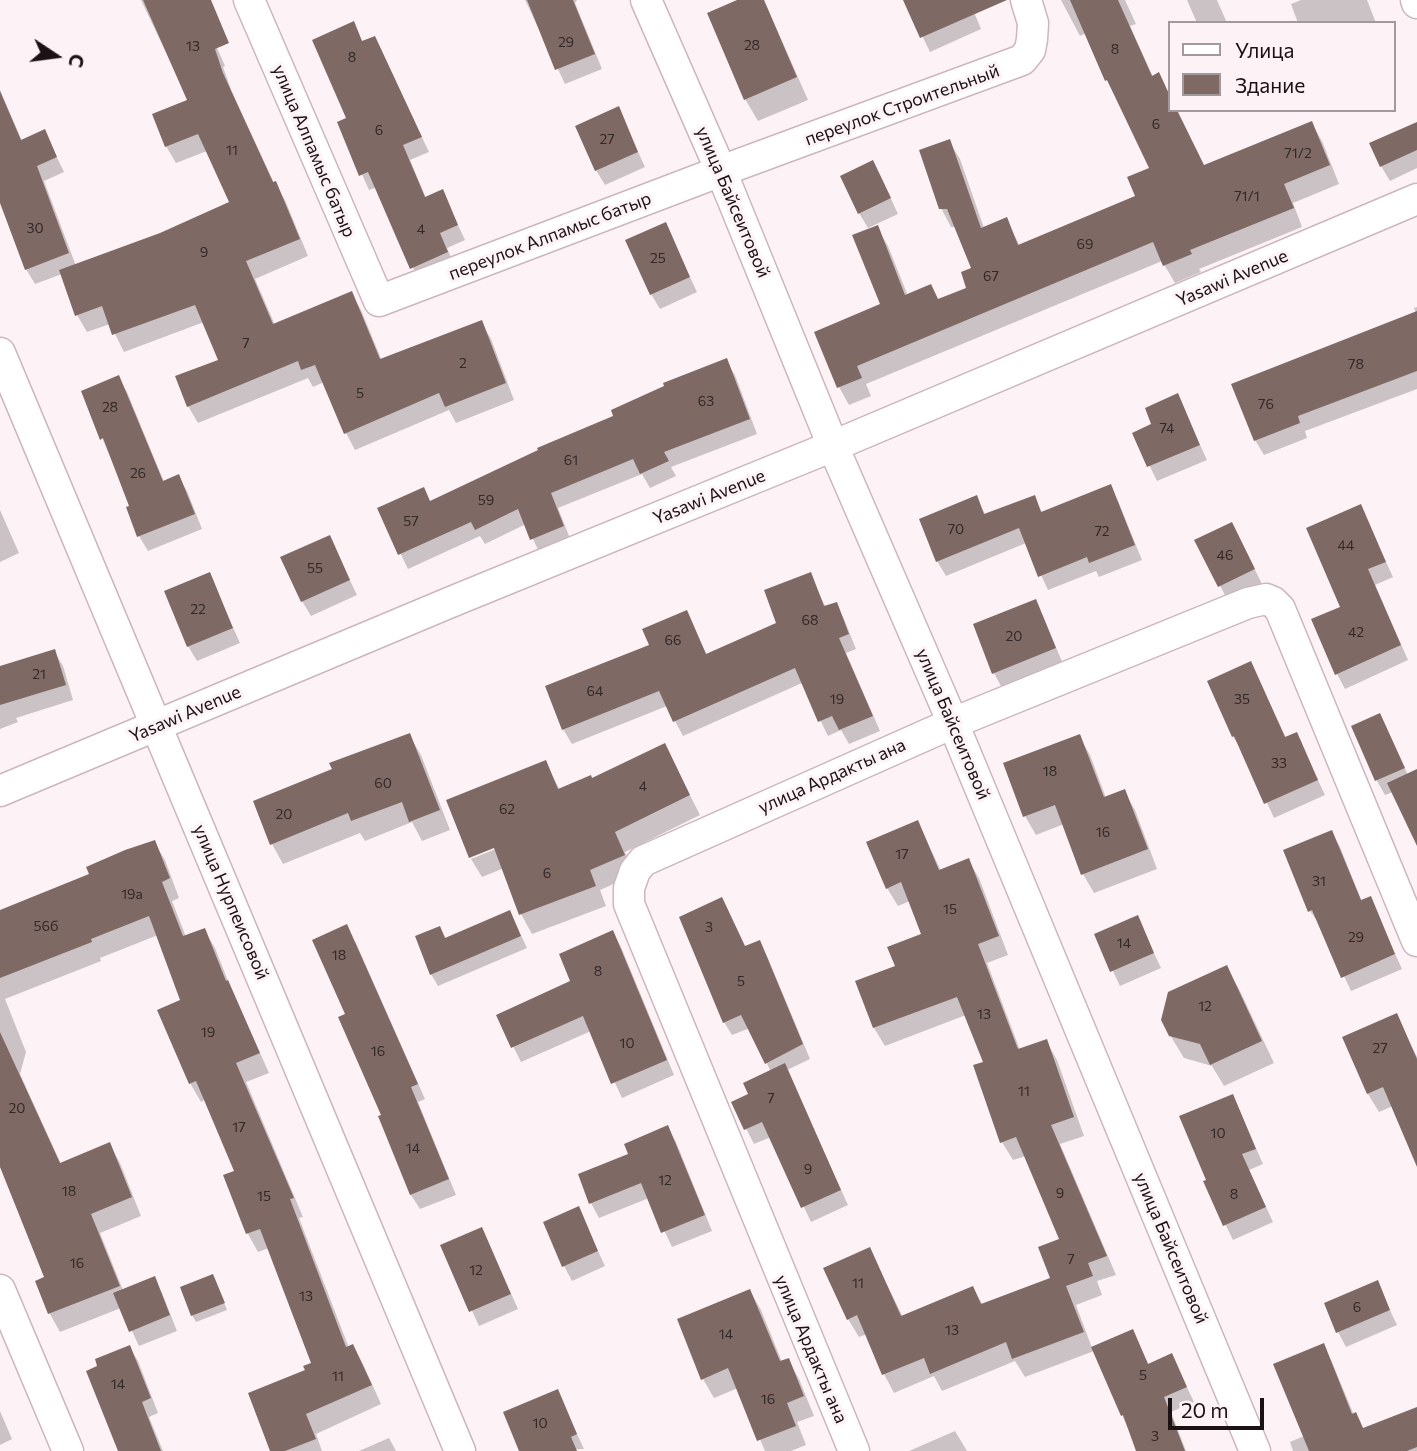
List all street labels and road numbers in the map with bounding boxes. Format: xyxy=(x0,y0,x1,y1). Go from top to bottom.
street label: переулок Строительный xyxy=(802,60,1002,150)
street label: улица Алпамыс батыр xyxy=(268,61,360,241)
street label: улица Байсеитовой xyxy=(691,123,775,281)
street label: переулок Алпамыс батыр xyxy=(446,187,654,285)
street label: Yasawi Avenue xyxy=(1173,245,1291,311)
street label: Yasawi Avenue xyxy=(650,465,768,529)
street label: улица Байсеитовой xyxy=(911,645,995,803)
street label: Yasawi Avenue xyxy=(126,681,244,747)
street label: улица Ардакты ана xyxy=(755,734,909,818)
street label: улица Нурпеисовой xyxy=(189,821,273,983)
street label: улица Байсеитовой xyxy=(1129,1169,1213,1327)
street label: улица Ардакты ана xyxy=(770,1272,852,1426)

